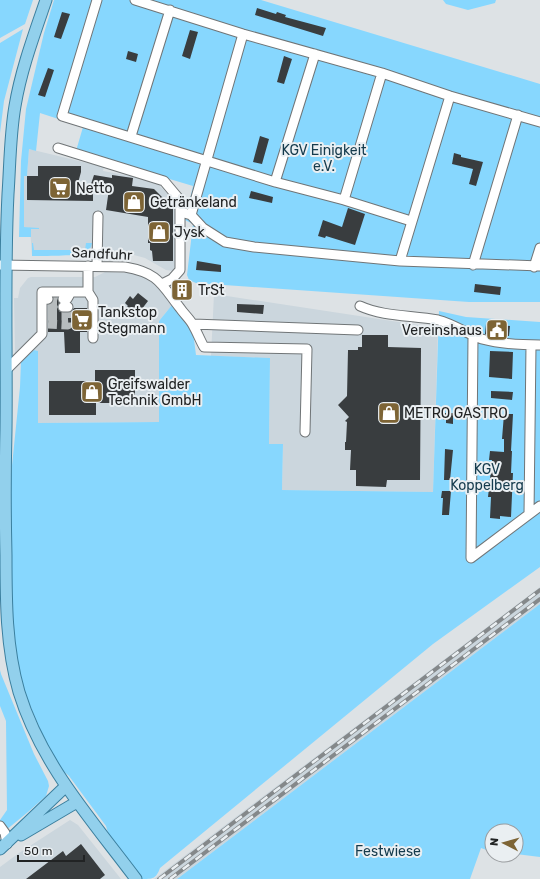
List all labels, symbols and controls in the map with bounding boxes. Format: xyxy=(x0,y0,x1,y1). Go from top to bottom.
park label: KGV Einigkeit e.V. xyxy=(281,142,367,175)
supermarket icon: Netto xyxy=(47,175,73,201)
place label: Netto xyxy=(76,180,113,197)
shop icon: Getränkeland xyxy=(121,189,147,215)
place label: Getränkeland xyxy=(150,194,237,211)
shop icon: Jysk xyxy=(146,219,172,245)
place label: Jysk xyxy=(174,224,206,241)
street label: Sandfuhr xyxy=(71,244,134,264)
building icon: TrSt xyxy=(169,277,195,303)
place label: TrSt xyxy=(198,282,225,299)
place label: Tankstop Stegmann xyxy=(98,304,166,337)
supermarket icon: Tankstop Stegmann xyxy=(69,307,95,333)
public building icon: Vereinshaus xyxy=(484,317,510,343)
place label: Vereinshaus xyxy=(402,322,482,339)
place label: Greifswalder Technik GmbH xyxy=(108,376,202,409)
shop icon: Greifswalder Technik GmbH xyxy=(79,379,105,405)
shop icon: METRO GASTRO xyxy=(376,400,402,426)
place label: METRO GASTRO xyxy=(404,405,508,422)
park label: KGV Koppelberg xyxy=(450,461,524,494)
north arrow xyxy=(484,823,524,863)
scale bar xyxy=(18,837,84,863)
text: N xyxy=(488,837,501,847)
park label: Festwiese xyxy=(355,843,421,860)
text: 50 m xyxy=(24,844,52,858)

